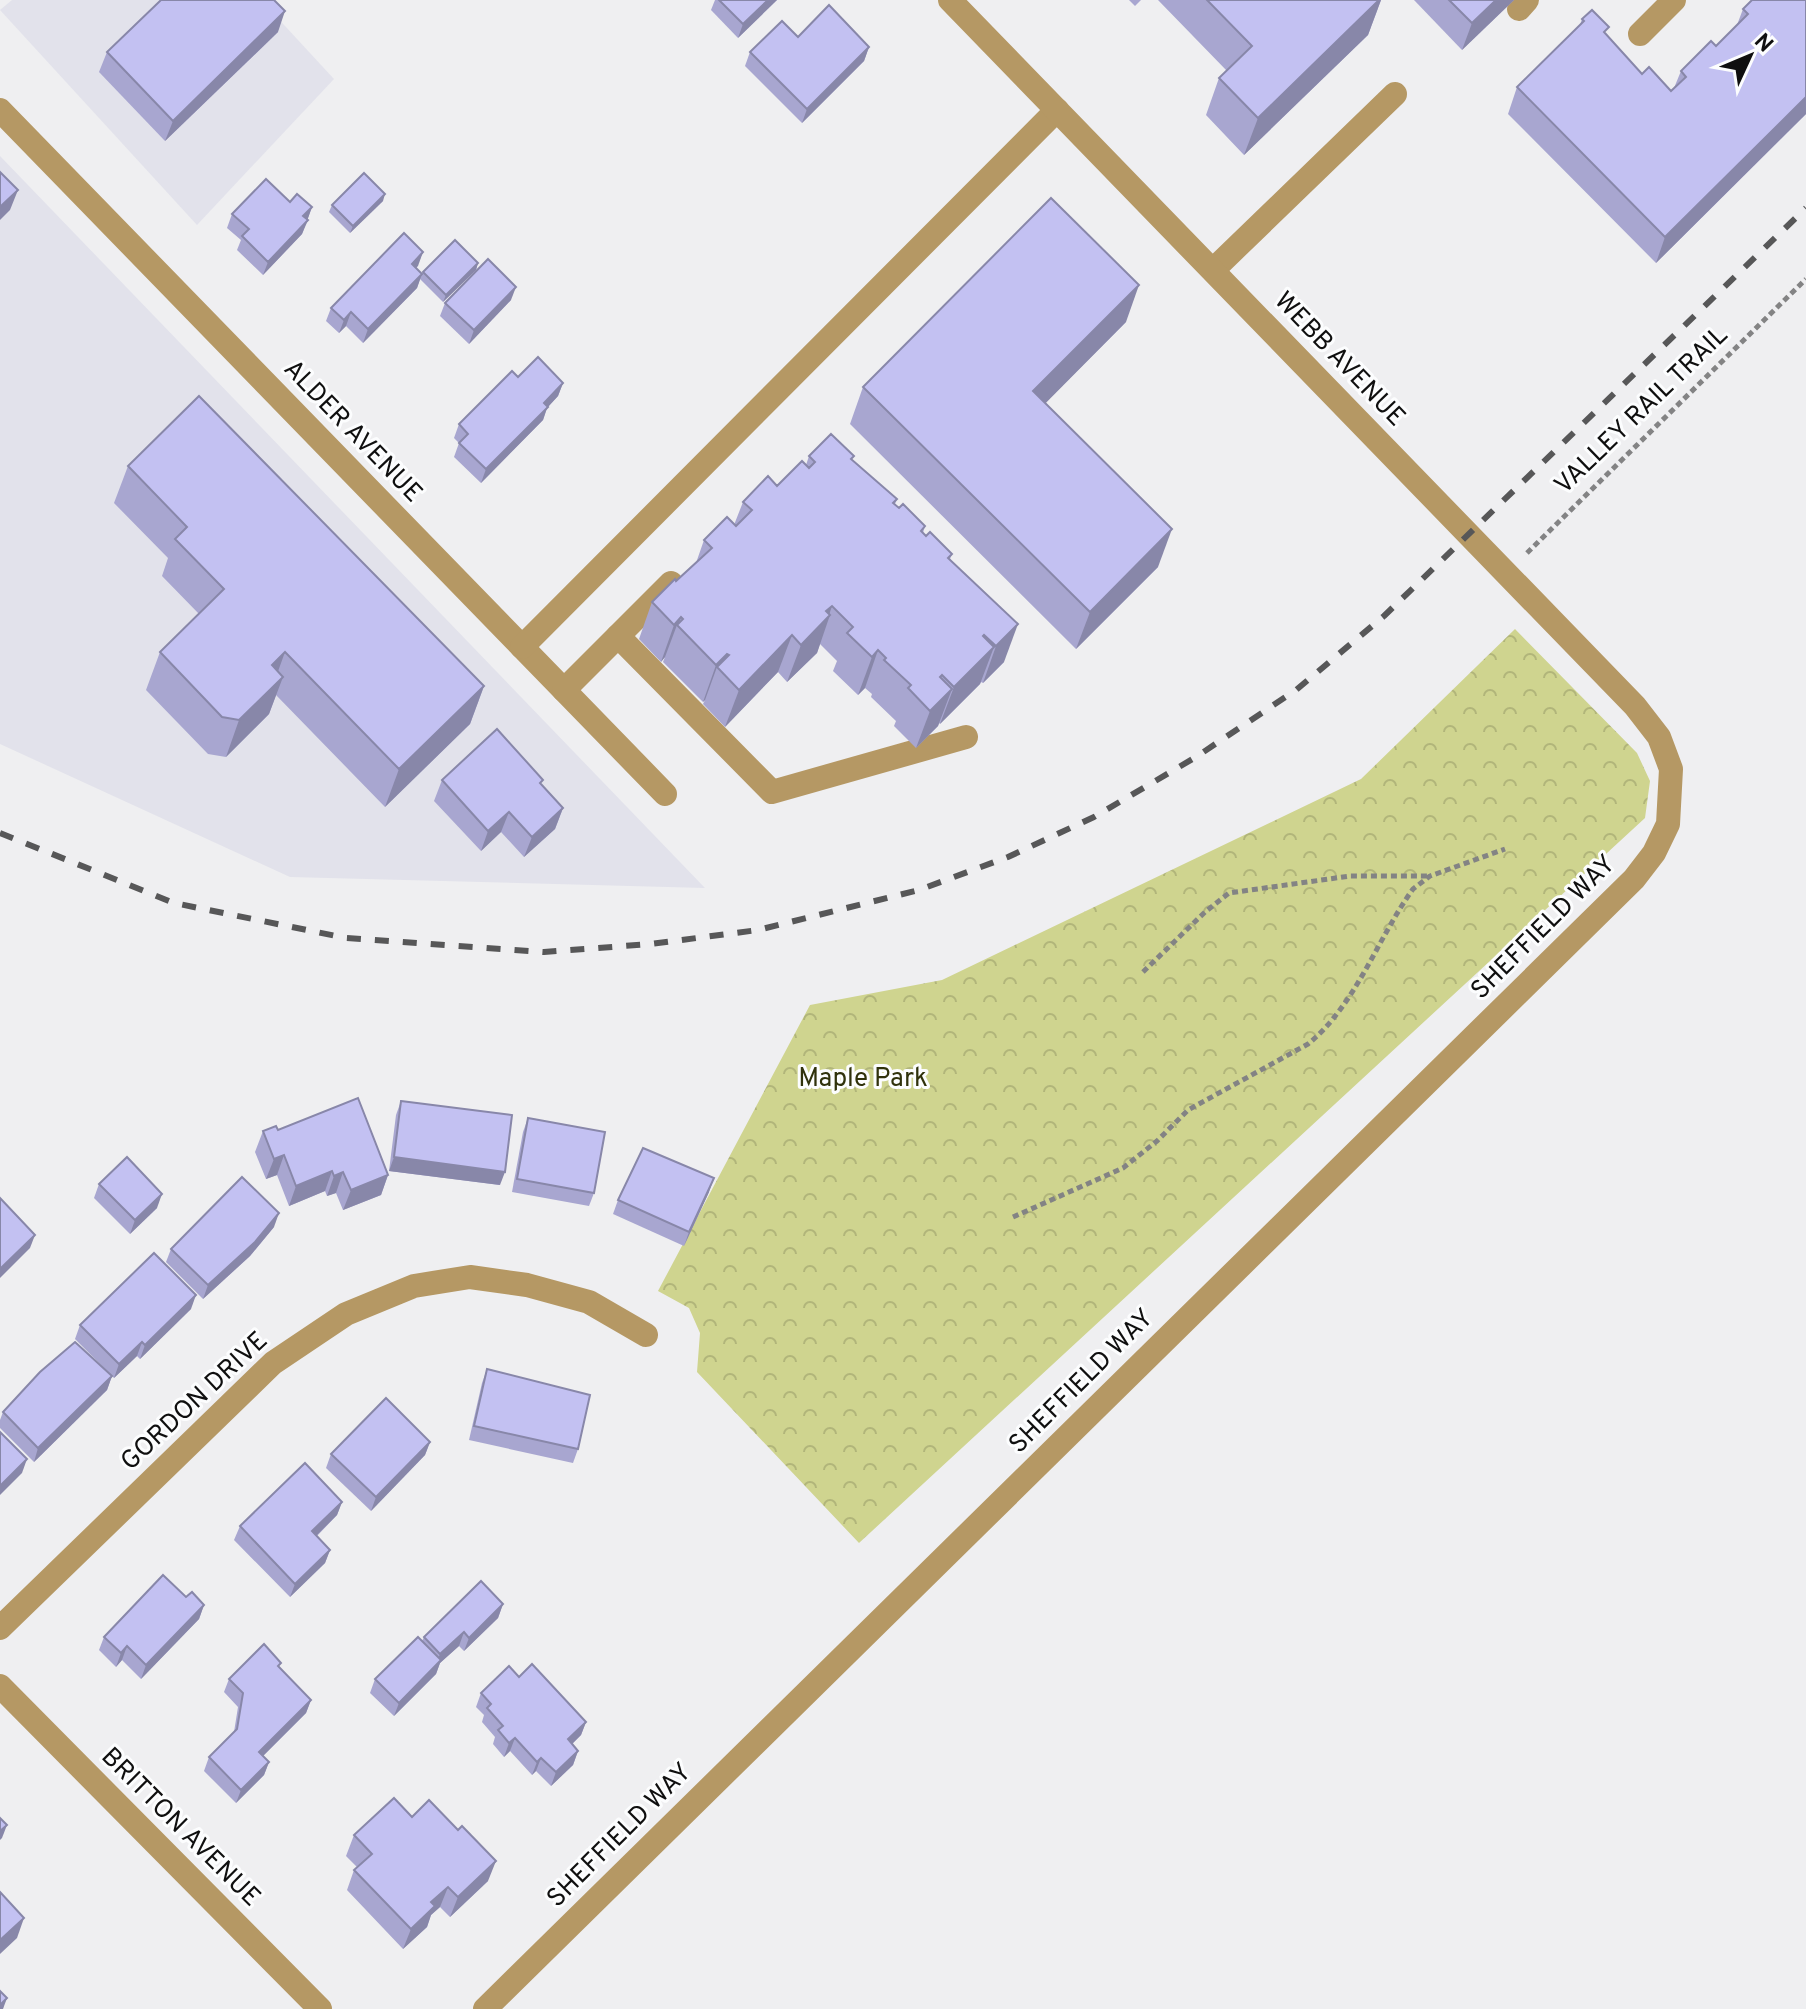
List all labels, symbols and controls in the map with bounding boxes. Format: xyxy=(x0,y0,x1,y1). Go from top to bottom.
north arrow xyxy=(1710,16,1790,96)
text: N xyxy=(1747,29,1778,59)
street label: WEBB AVENUE xyxy=(1266,286,1412,434)
street label: VALLEY RAIL TRAIL xyxy=(1548,320,1736,502)
street label: ALDER AVENUE xyxy=(275,354,429,510)
street label: SHEFFIELD WAY xyxy=(1465,849,1623,1007)
park label: Maple Park xyxy=(798,1063,928,1096)
street label: SHEFFIELD WAY xyxy=(1003,1303,1161,1461)
street label: GORDON DRIVE xyxy=(115,1325,275,1479)
street label: BRITTON AVENUE xyxy=(93,1741,267,1915)
street label: SHEFFIELD WAY xyxy=(541,1757,699,1915)

